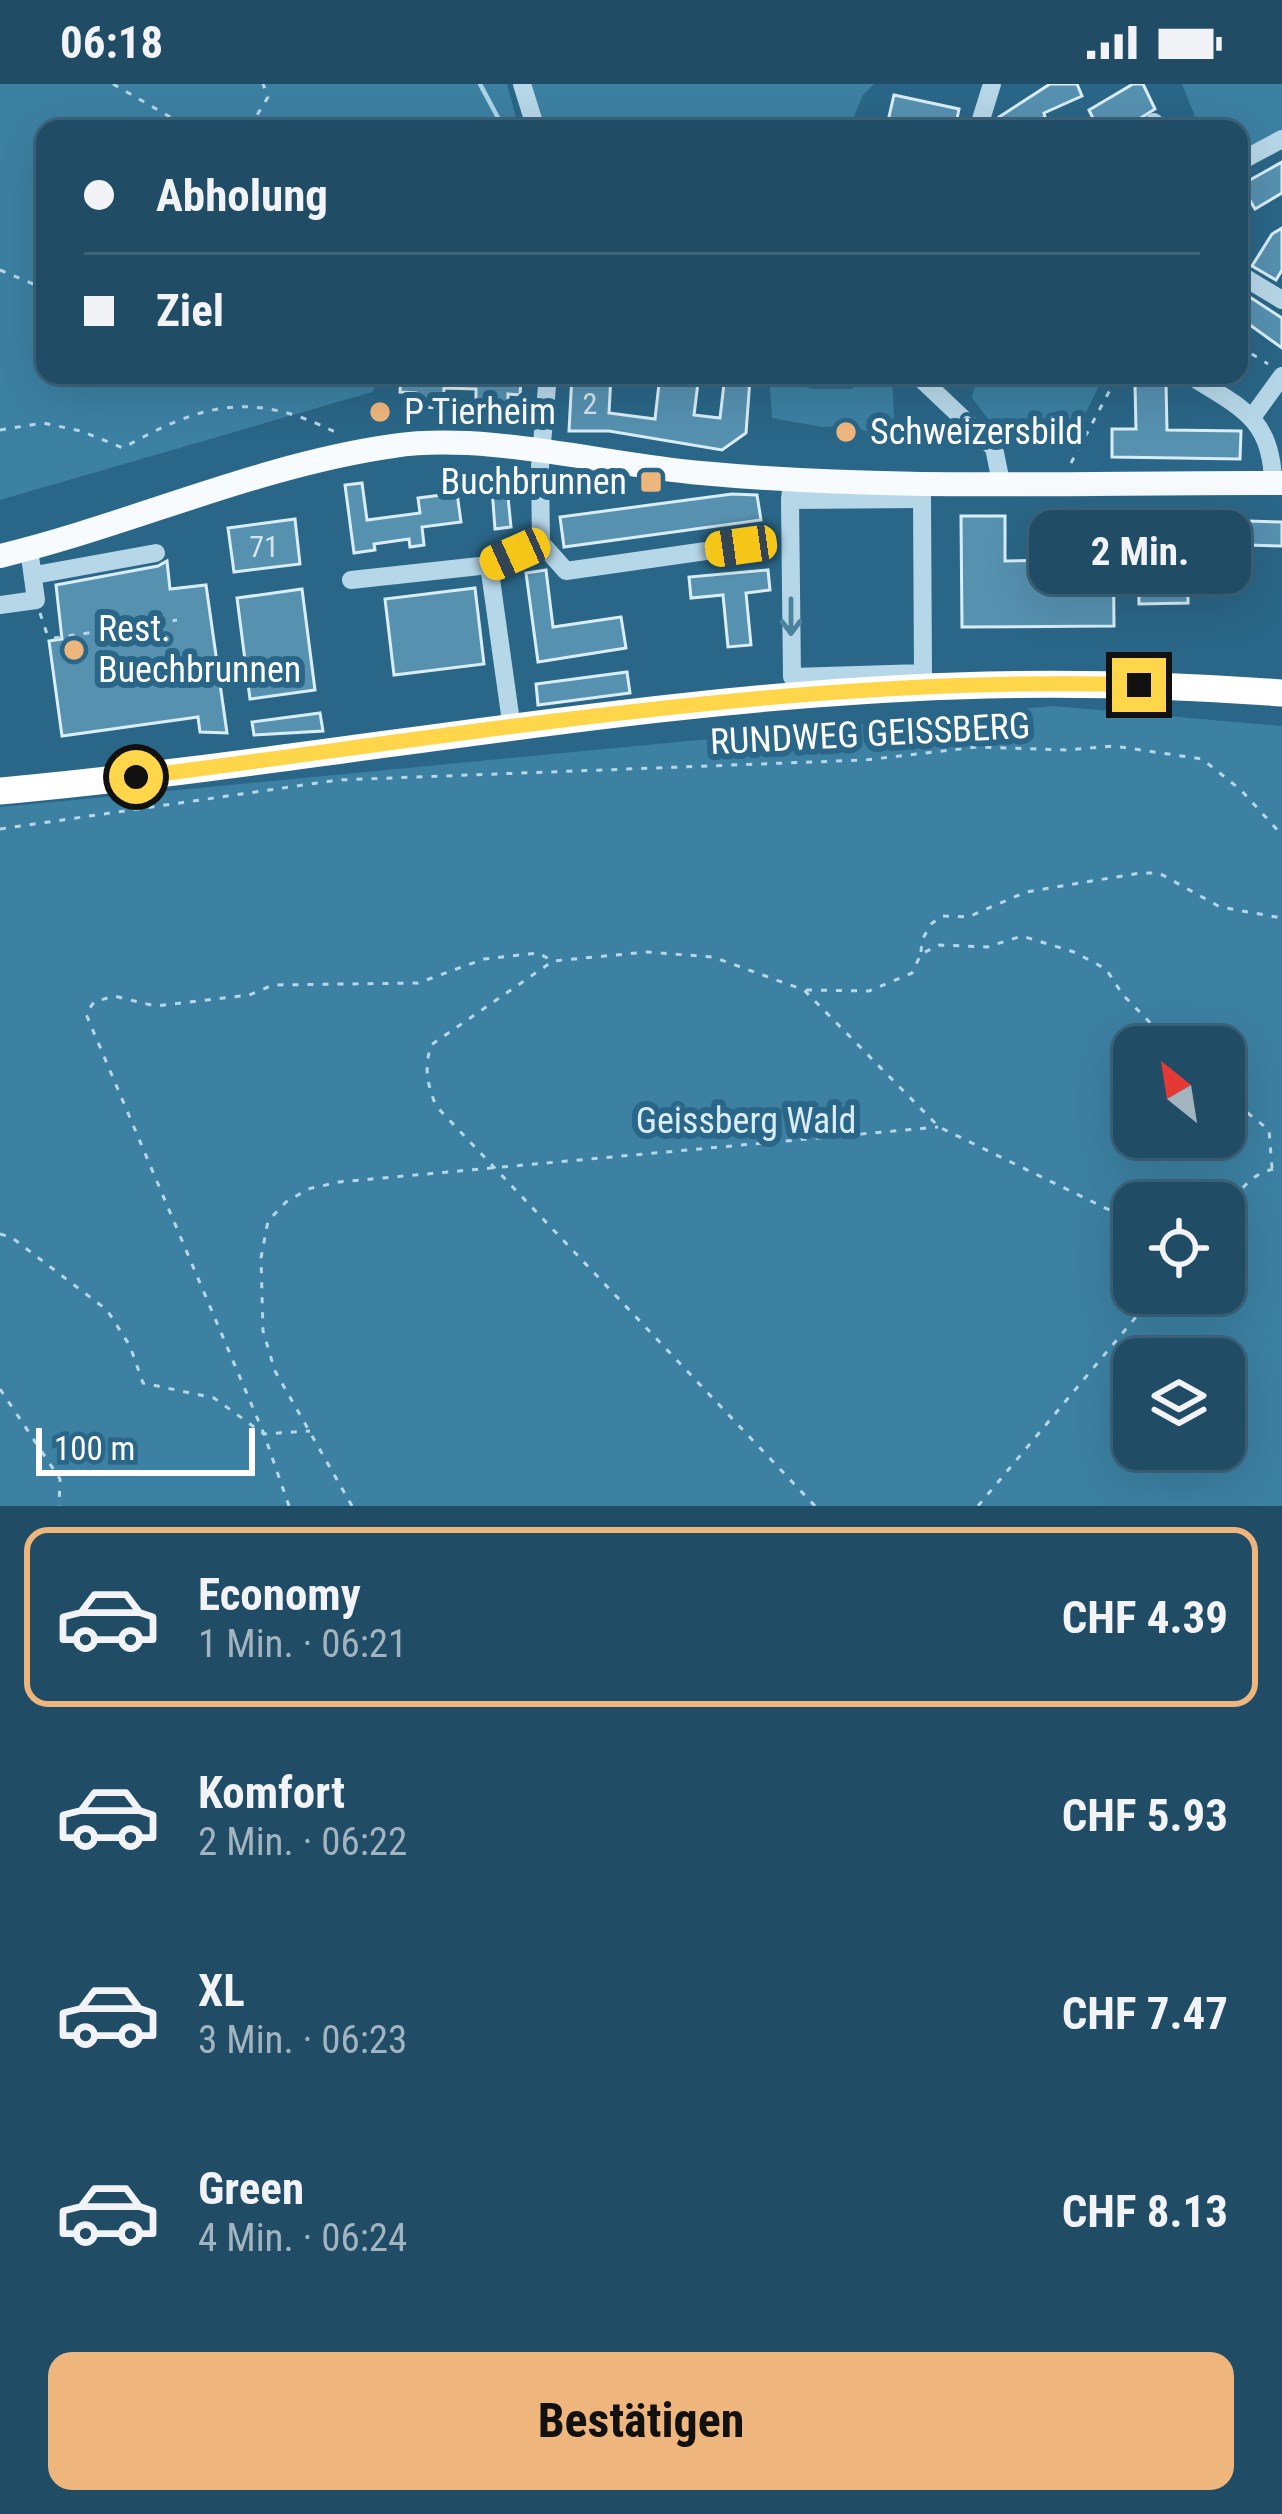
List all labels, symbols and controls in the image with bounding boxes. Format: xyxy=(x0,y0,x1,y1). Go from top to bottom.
text: 06:18 xyxy=(60,16,163,69)
text: Abholung xyxy=(156,169,328,222)
text: Ziel xyxy=(156,284,224,337)
house number: 2 xyxy=(583,386,597,421)
place label: P Tierheim xyxy=(404,391,556,433)
marker: P Tierheim xyxy=(367,399,393,425)
place label: Schweizersbild xyxy=(870,411,1083,453)
marker: Schweizersbild xyxy=(833,419,859,445)
place label: Buchbrunnen xyxy=(441,461,627,503)
marker: Buchbrunnen xyxy=(638,469,664,495)
callout: 2 Min. xyxy=(1028,511,1250,595)
car xyxy=(475,523,555,585)
car xyxy=(703,523,779,569)
house number: 71 xyxy=(249,529,279,564)
text: 2 Min. xyxy=(1091,529,1189,575)
one-way arrow xyxy=(780,597,803,636)
place label: Rest. Buechbrunnen xyxy=(98,608,301,691)
marker: Rest. Buechbrunnen xyxy=(61,637,87,663)
route end xyxy=(1112,658,1166,712)
street label: RUNDWEG GEISSBERG xyxy=(709,705,1031,763)
route start xyxy=(109,750,163,804)
north arrow xyxy=(1113,1026,1245,1158)
map controls xyxy=(1113,1026,1245,1470)
park label: Geissberg Wald xyxy=(636,1100,856,1142)
button: locate xyxy=(1113,1182,1245,1314)
button: layers xyxy=(1113,1338,1245,1470)
scale bar xyxy=(36,1422,255,1475)
text: 100 m xyxy=(54,1429,135,1468)
icon: car xyxy=(54,1563,162,1671)
text: Economy xyxy=(198,1568,361,1621)
text: CHF 4.39 xyxy=(1062,1591,1228,1644)
text: 1 Min. · 06:21 xyxy=(198,1621,407,1667)
icon: car xyxy=(54,1761,162,1869)
text: Komfort xyxy=(198,1766,345,1819)
text: CHF 5.93 xyxy=(1062,1789,1228,1842)
text: 2 Min. · 06:22 xyxy=(198,1819,407,1865)
icon: car xyxy=(54,1959,162,2067)
text: XL xyxy=(198,1964,245,2017)
text: CHF 7.47 xyxy=(1062,1987,1228,2040)
text: 3 Min. · 06:23 xyxy=(198,2017,407,2063)
icon: car xyxy=(54,2157,162,2265)
text: Green xyxy=(198,2162,304,2215)
text: CHF 8.13 xyxy=(1062,2185,1228,2238)
text: 4 Min. · 06:24 xyxy=(198,2215,407,2261)
button: Bestätigen xyxy=(48,2352,1234,2490)

